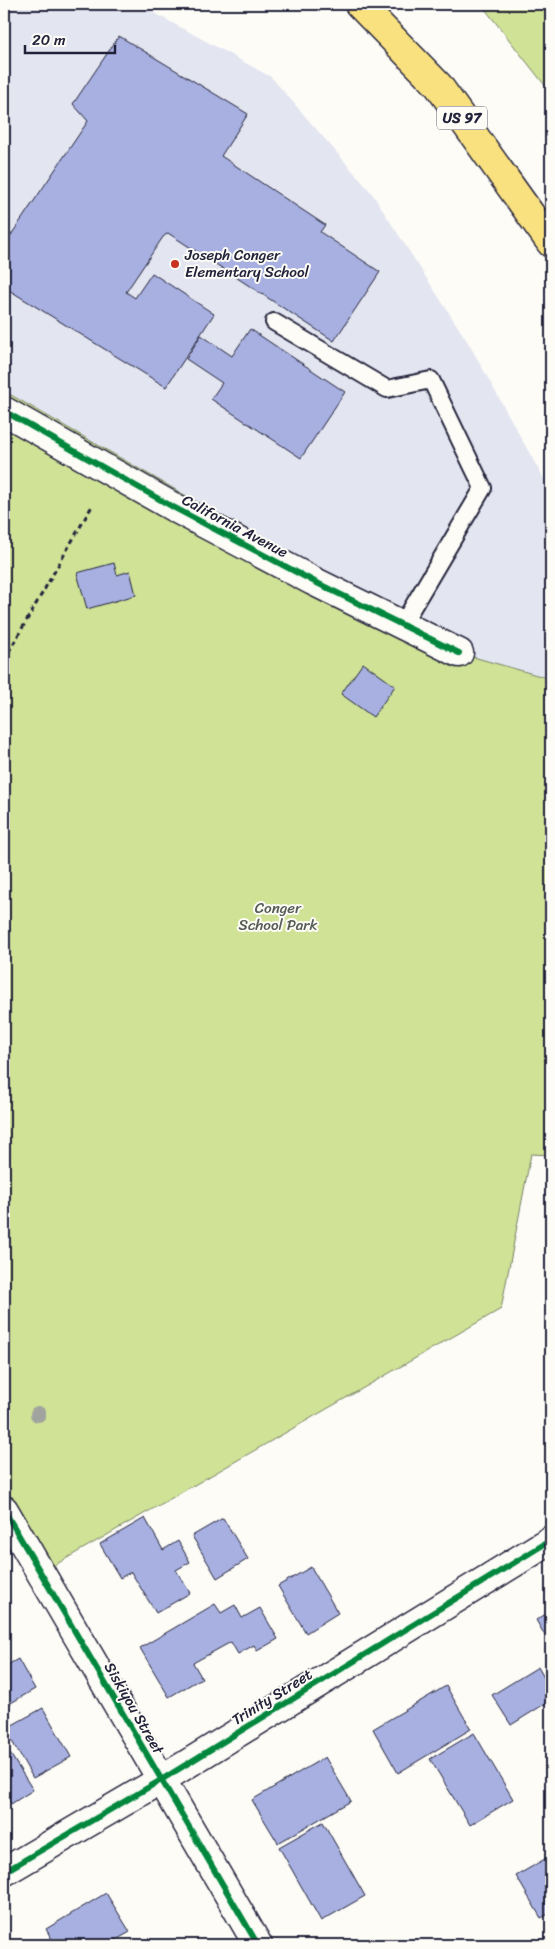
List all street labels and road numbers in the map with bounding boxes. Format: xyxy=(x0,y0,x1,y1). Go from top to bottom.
road number: US 97 xyxy=(437,106,487,130)
street label: California Avenue xyxy=(177,487,293,565)
street label: Siskiyou Street xyxy=(97,1657,171,1760)
street label: Trinity Street xyxy=(226,1662,318,1732)

